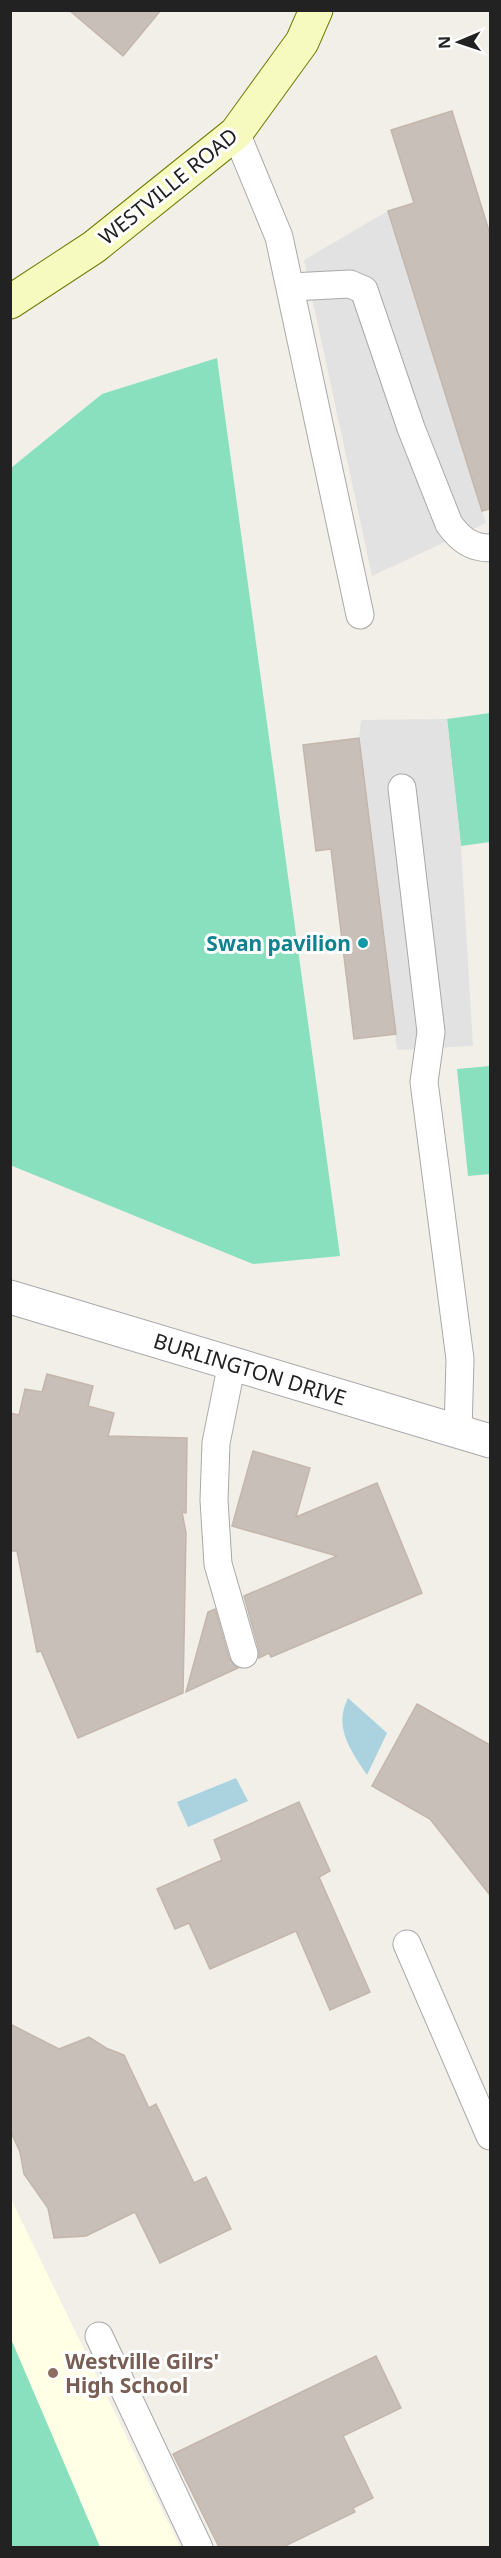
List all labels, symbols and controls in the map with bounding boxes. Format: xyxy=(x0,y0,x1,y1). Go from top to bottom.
north arrow xyxy=(429,12,489,72)
text: N xyxy=(433,36,455,49)
street label: WESTVILLE ROAD xyxy=(93,121,243,251)
place label: Swan pavilion xyxy=(206,929,351,957)
marker: Swan pavilion xyxy=(356,936,370,950)
street label: BURLINGTON DRIVE xyxy=(150,1326,350,1412)
place label: Westville Gilrs' High School xyxy=(65,2347,219,2399)
marker: Westville Gilrs' High School xyxy=(46,2366,60,2380)

